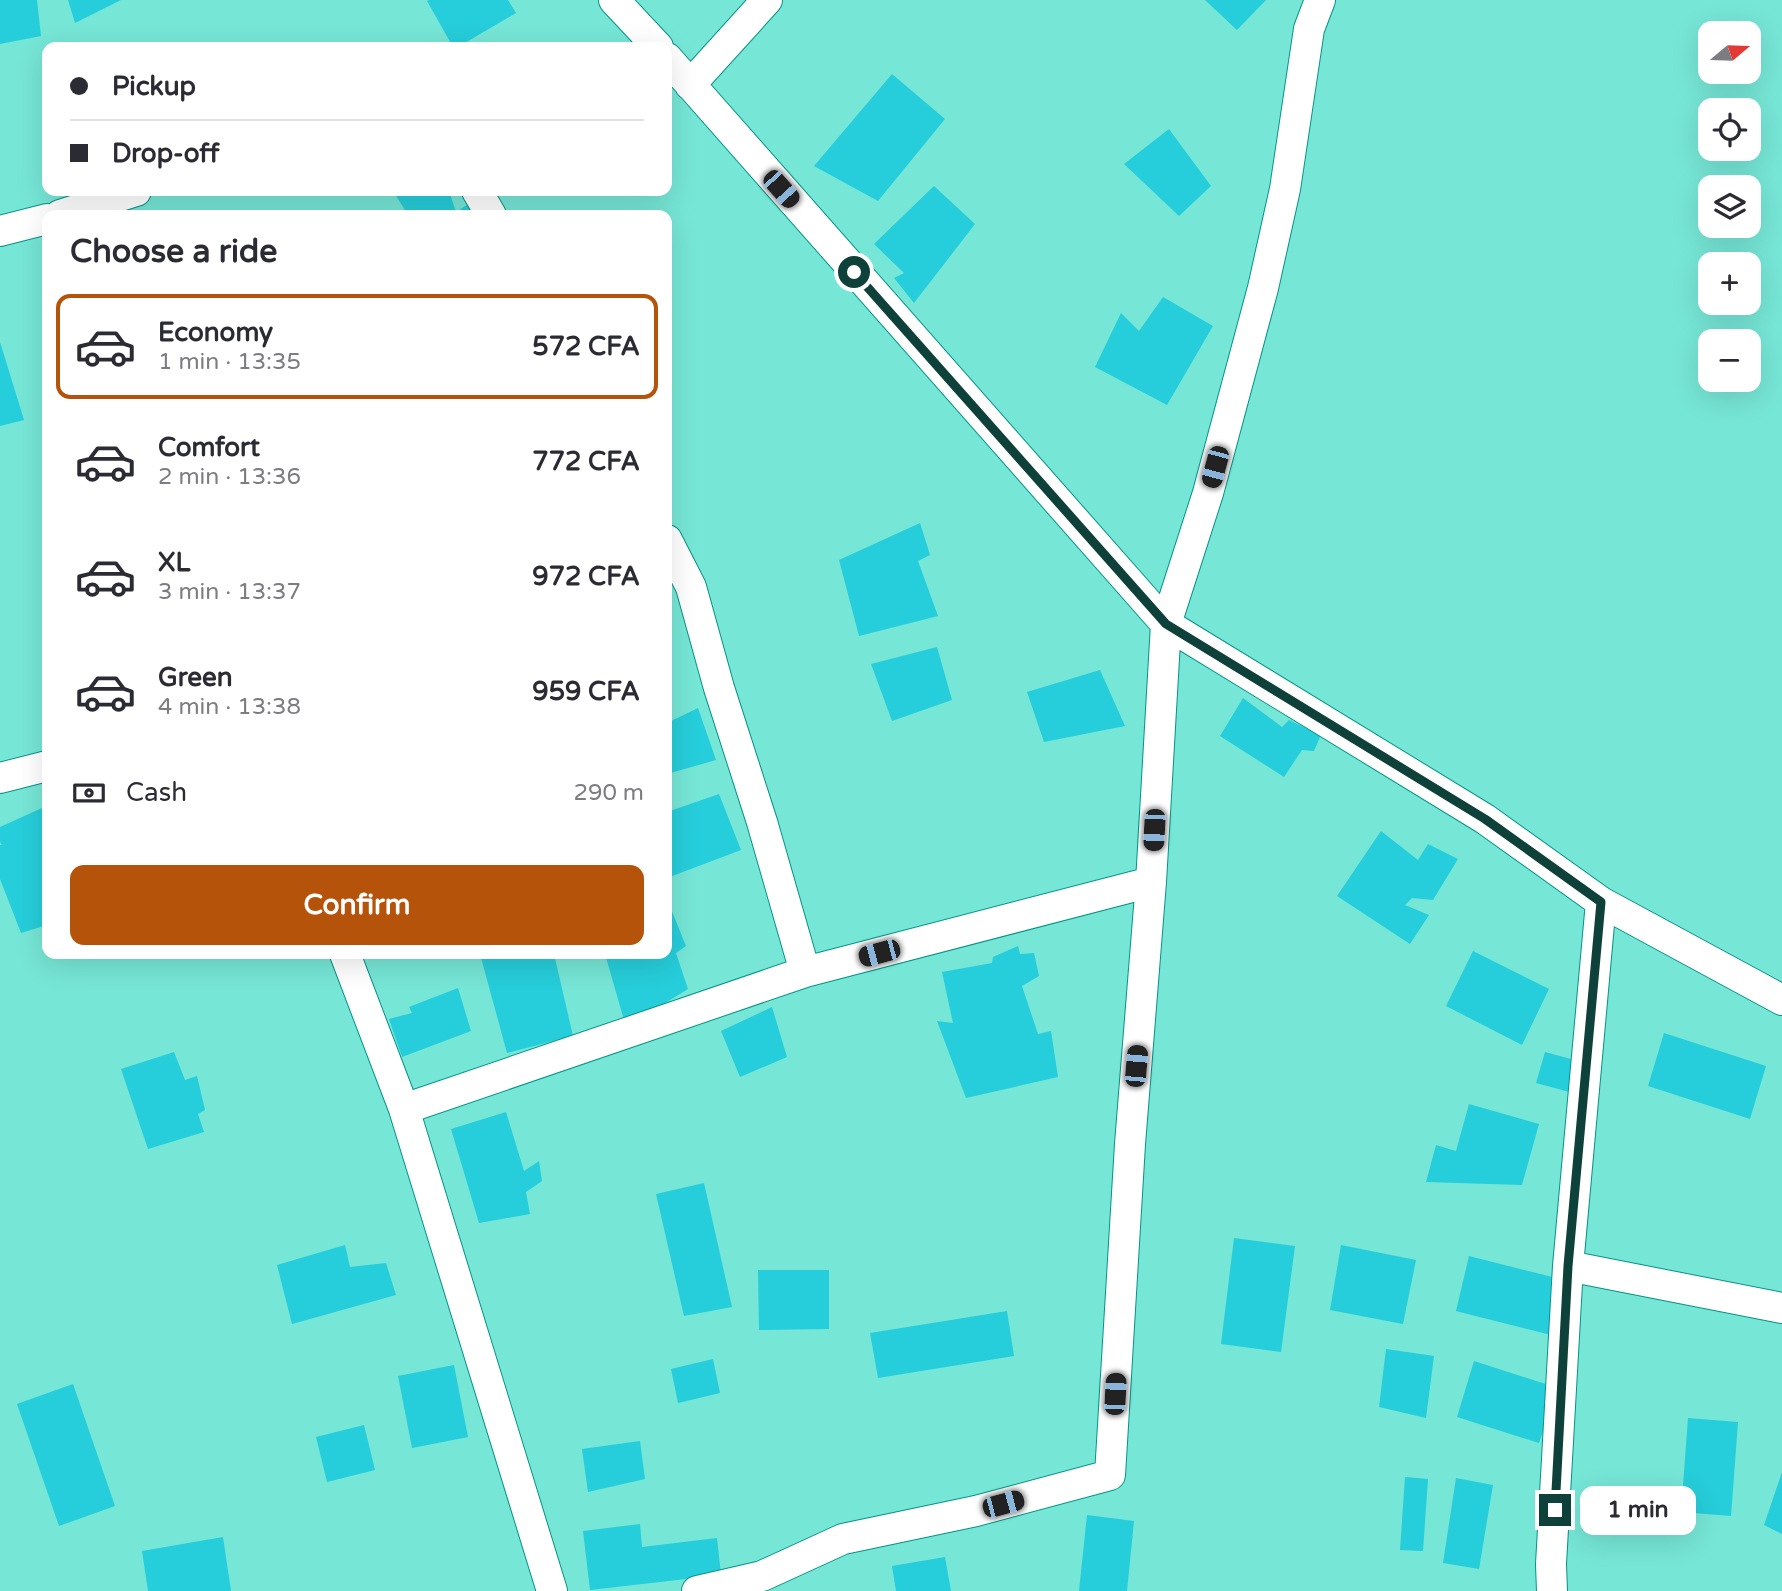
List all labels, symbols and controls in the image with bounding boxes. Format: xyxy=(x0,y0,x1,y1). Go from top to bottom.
north arrow xyxy=(1698,21,1760,84)
map controls xyxy=(1698,21,1761,392)
text: Pickup xyxy=(112,71,196,102)
button: locate xyxy=(1698,98,1761,161)
text: Drop-off xyxy=(112,138,219,169)
car xyxy=(760,166,803,212)
button: layers xyxy=(1698,175,1761,238)
text: Choose a ride xyxy=(70,233,277,271)
button: + xyxy=(1698,252,1761,315)
route start xyxy=(838,256,870,288)
icon: car xyxy=(74,315,137,378)
text: Economy xyxy=(158,317,273,348)
button: − xyxy=(1698,329,1761,392)
text: 572 CFA xyxy=(532,331,640,362)
text: 1 min · 13:35 xyxy=(158,348,301,376)
icon: car xyxy=(74,430,137,493)
text: Comfort xyxy=(158,432,260,463)
car xyxy=(1200,444,1231,490)
text: 772 CFA xyxy=(532,446,640,477)
text: 2 min · 13:36 xyxy=(158,463,301,491)
icon: car xyxy=(74,545,137,608)
text: XL xyxy=(158,547,190,578)
text: 972 CFA xyxy=(532,561,640,592)
text: 3 min · 13:37 xyxy=(158,578,301,606)
icon: car xyxy=(74,660,137,723)
text: Green xyxy=(158,662,233,693)
text: 959 CFA xyxy=(532,676,640,707)
text: 4 min · 13:38 xyxy=(158,693,301,721)
icon: cash xyxy=(70,774,108,812)
text: Cash xyxy=(126,777,187,808)
text: 290 m xyxy=(574,779,644,807)
car xyxy=(1143,808,1166,852)
button: Confirm xyxy=(70,865,644,945)
car xyxy=(856,937,903,969)
car xyxy=(1124,1044,1149,1088)
car xyxy=(1104,1372,1127,1416)
callout: 1 min xyxy=(1580,1486,1695,1534)
car xyxy=(980,1488,1027,1520)
route end xyxy=(1539,1494,1571,1526)
text: 1 min xyxy=(1607,1496,1669,1524)

